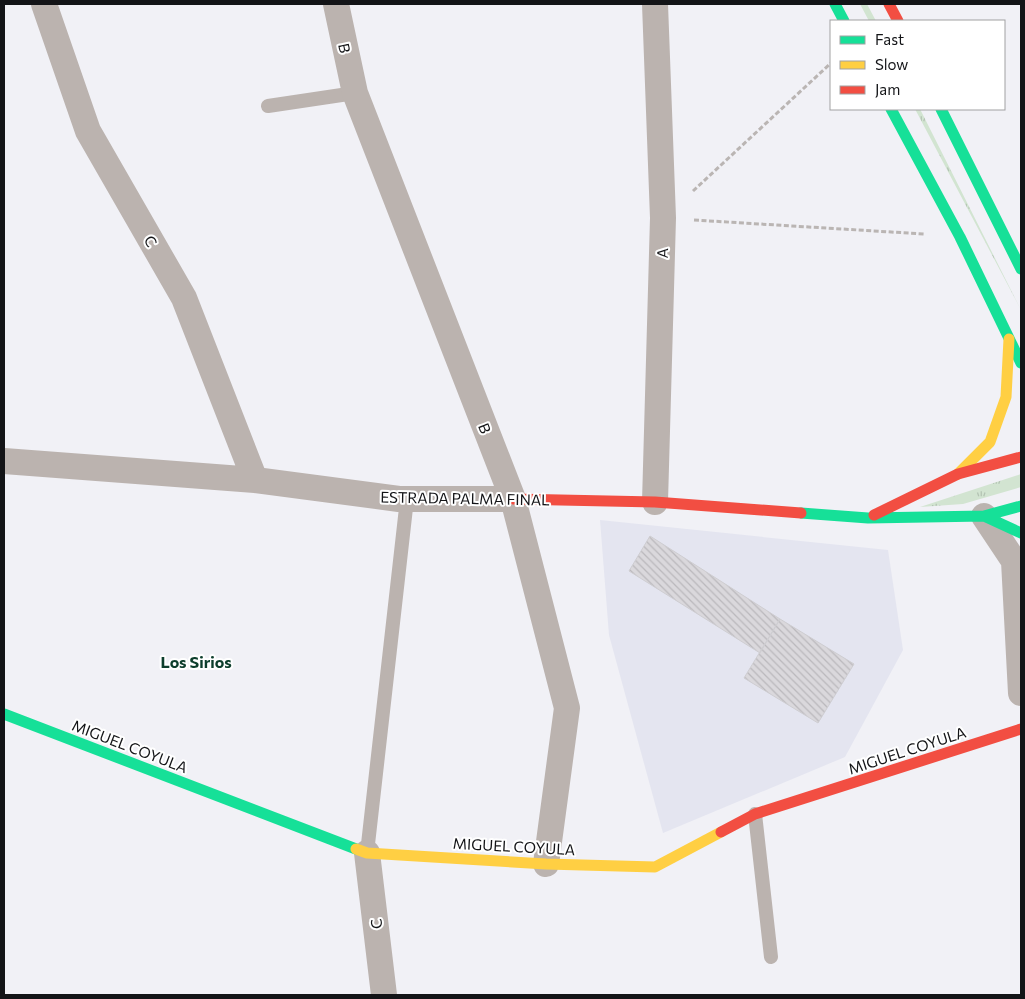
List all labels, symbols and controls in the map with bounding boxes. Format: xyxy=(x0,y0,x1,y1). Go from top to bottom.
legend xyxy=(830,20,1005,110)
text: Fast xyxy=(875,30,904,48)
street label: B xyxy=(335,41,355,55)
text: Slow xyxy=(875,55,908,73)
text: Jam xyxy=(875,80,900,98)
street label: C xyxy=(141,232,161,250)
street label: A xyxy=(653,248,671,258)
street label: B xyxy=(475,420,495,436)
street label: ESTRADA PALMA FINAL xyxy=(380,488,550,508)
district label: Los Sirios xyxy=(160,652,232,671)
street label: MIGUEL COYULA xyxy=(70,716,190,776)
street label: MIGUEL COYULA xyxy=(846,723,968,777)
street label: MIGUEL COYULA xyxy=(452,834,576,858)
street label: C xyxy=(366,918,386,930)

